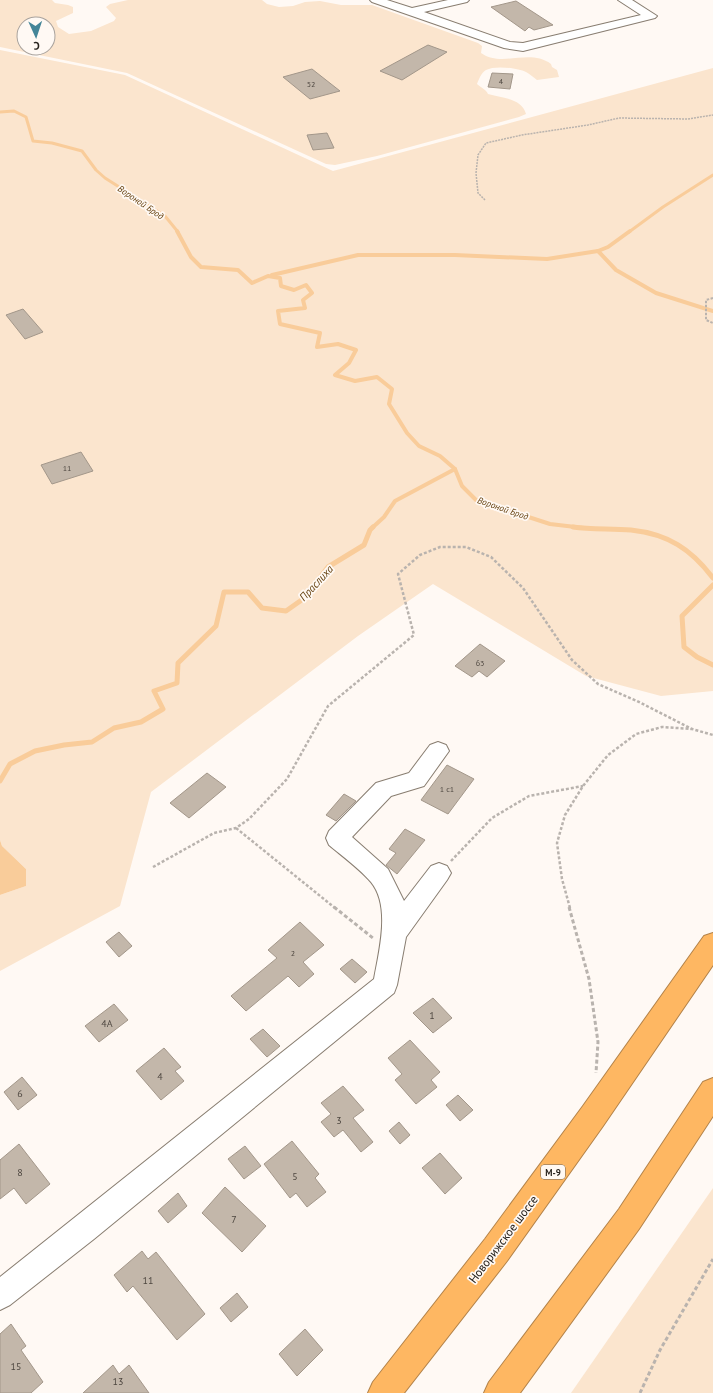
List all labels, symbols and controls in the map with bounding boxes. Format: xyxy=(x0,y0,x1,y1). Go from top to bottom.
north arrow xyxy=(16,16,56,56)
text: С xyxy=(33,39,40,53)
house number: 4 xyxy=(499,76,504,86)
house number: 52 xyxy=(307,79,315,89)
water label: Вороной Брод xyxy=(116,183,166,222)
house number: 11 xyxy=(63,463,71,473)
water label: Вороной Брод xyxy=(476,494,530,522)
water label: Праслиха xyxy=(296,562,337,604)
house number: 63 xyxy=(476,658,484,668)
house number: 1 с1 xyxy=(440,784,454,794)
house number: 2 xyxy=(291,948,295,958)
house number: 1 xyxy=(429,1009,435,1022)
house number: 4А xyxy=(101,1017,113,1030)
house number: 4 xyxy=(157,1070,163,1083)
house number: 6 xyxy=(17,1087,23,1100)
house number: 3 xyxy=(336,1114,342,1127)
road number: М-9 xyxy=(541,1165,565,1179)
house number: 8 xyxy=(17,1166,23,1179)
house number: 5 xyxy=(292,1170,298,1183)
street label: Новорижское шоссе xyxy=(465,1192,541,1286)
house number: 7 xyxy=(231,1213,237,1226)
house number: 11 xyxy=(143,1274,153,1287)
house number: 15 xyxy=(11,1360,21,1373)
house number: 13 xyxy=(113,1375,123,1388)

